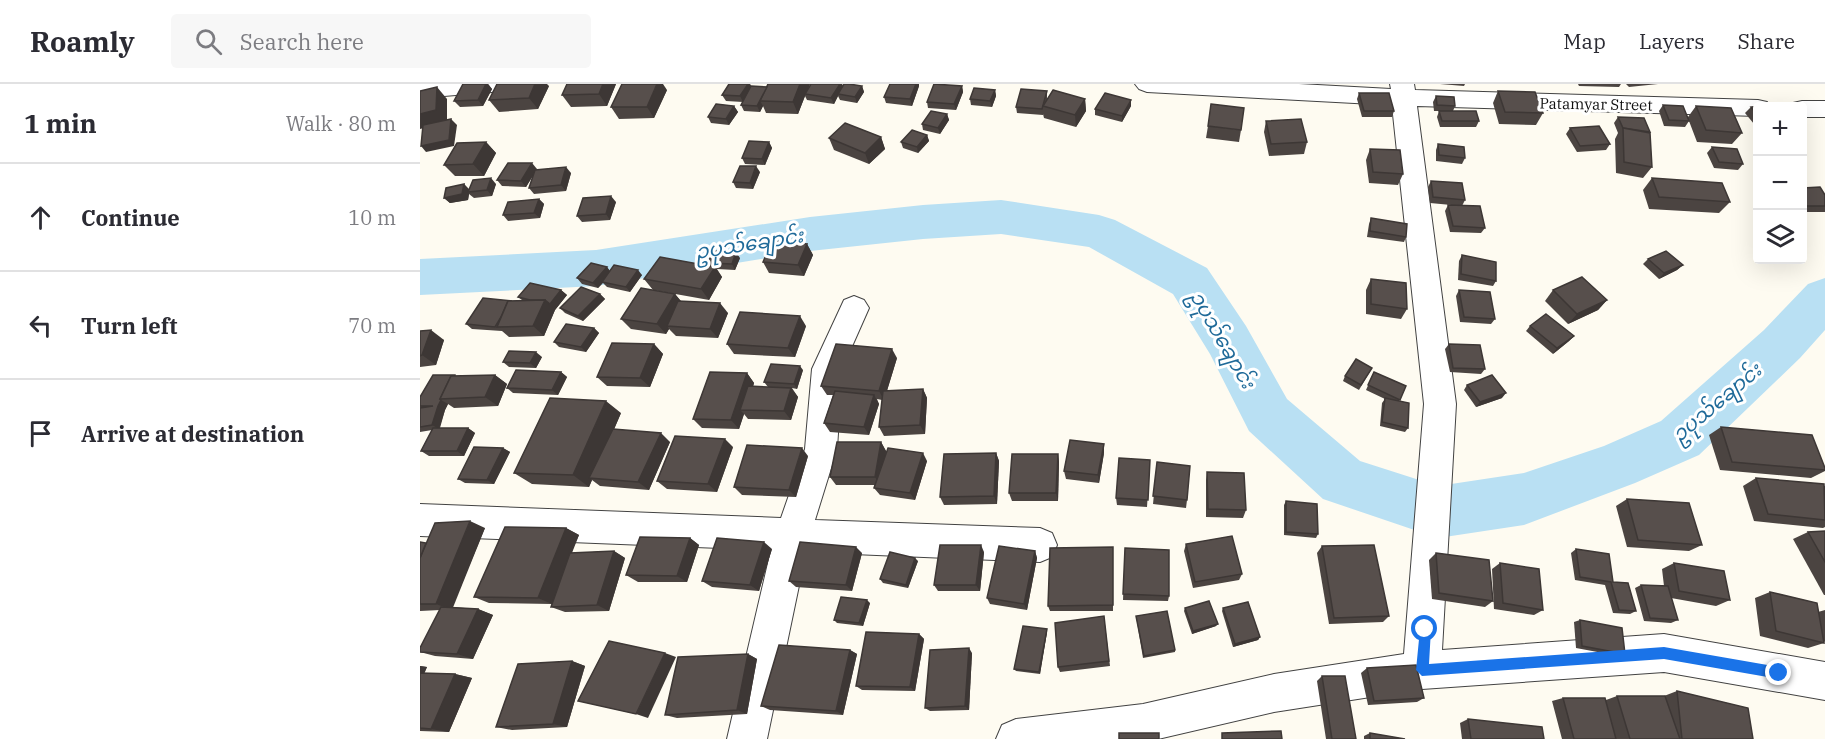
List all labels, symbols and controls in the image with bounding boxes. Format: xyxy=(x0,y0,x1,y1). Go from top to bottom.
search box xyxy=(171,14,591,68)
text: Roamly xyxy=(30,23,135,60)
icon: search xyxy=(192,25,225,58)
text: Search here xyxy=(240,27,364,56)
text: Map xyxy=(1563,27,1606,55)
text: Layers xyxy=(1639,27,1705,55)
text: Share xyxy=(1738,27,1795,55)
street label: Patamyar Street xyxy=(1539,94,1653,114)
map controls xyxy=(1753,102,1807,264)
button: + xyxy=(1753,102,1807,156)
text: 1 min xyxy=(24,106,97,140)
text: Walk · 80 m xyxy=(286,110,396,137)
button: − xyxy=(1753,156,1807,210)
icon: ahead xyxy=(24,201,57,234)
text: Continue xyxy=(81,203,180,232)
text: 10 m xyxy=(348,204,396,231)
button: layers xyxy=(1753,210,1807,264)
water label: ဥပုသ်ချောင်း xyxy=(693,221,807,269)
water label: ဥပုသ်ချောင်း xyxy=(1181,285,1263,396)
icon: left xyxy=(24,309,57,342)
text: Turn left xyxy=(81,311,177,340)
text: 70 m xyxy=(348,312,396,339)
water label: ဥပုသ်ချောင်း xyxy=(1665,356,1770,451)
icon: arrive xyxy=(24,417,57,450)
text: Arrive at destination xyxy=(81,419,304,448)
route start xyxy=(1411,615,1437,641)
route end xyxy=(1765,659,1791,685)

